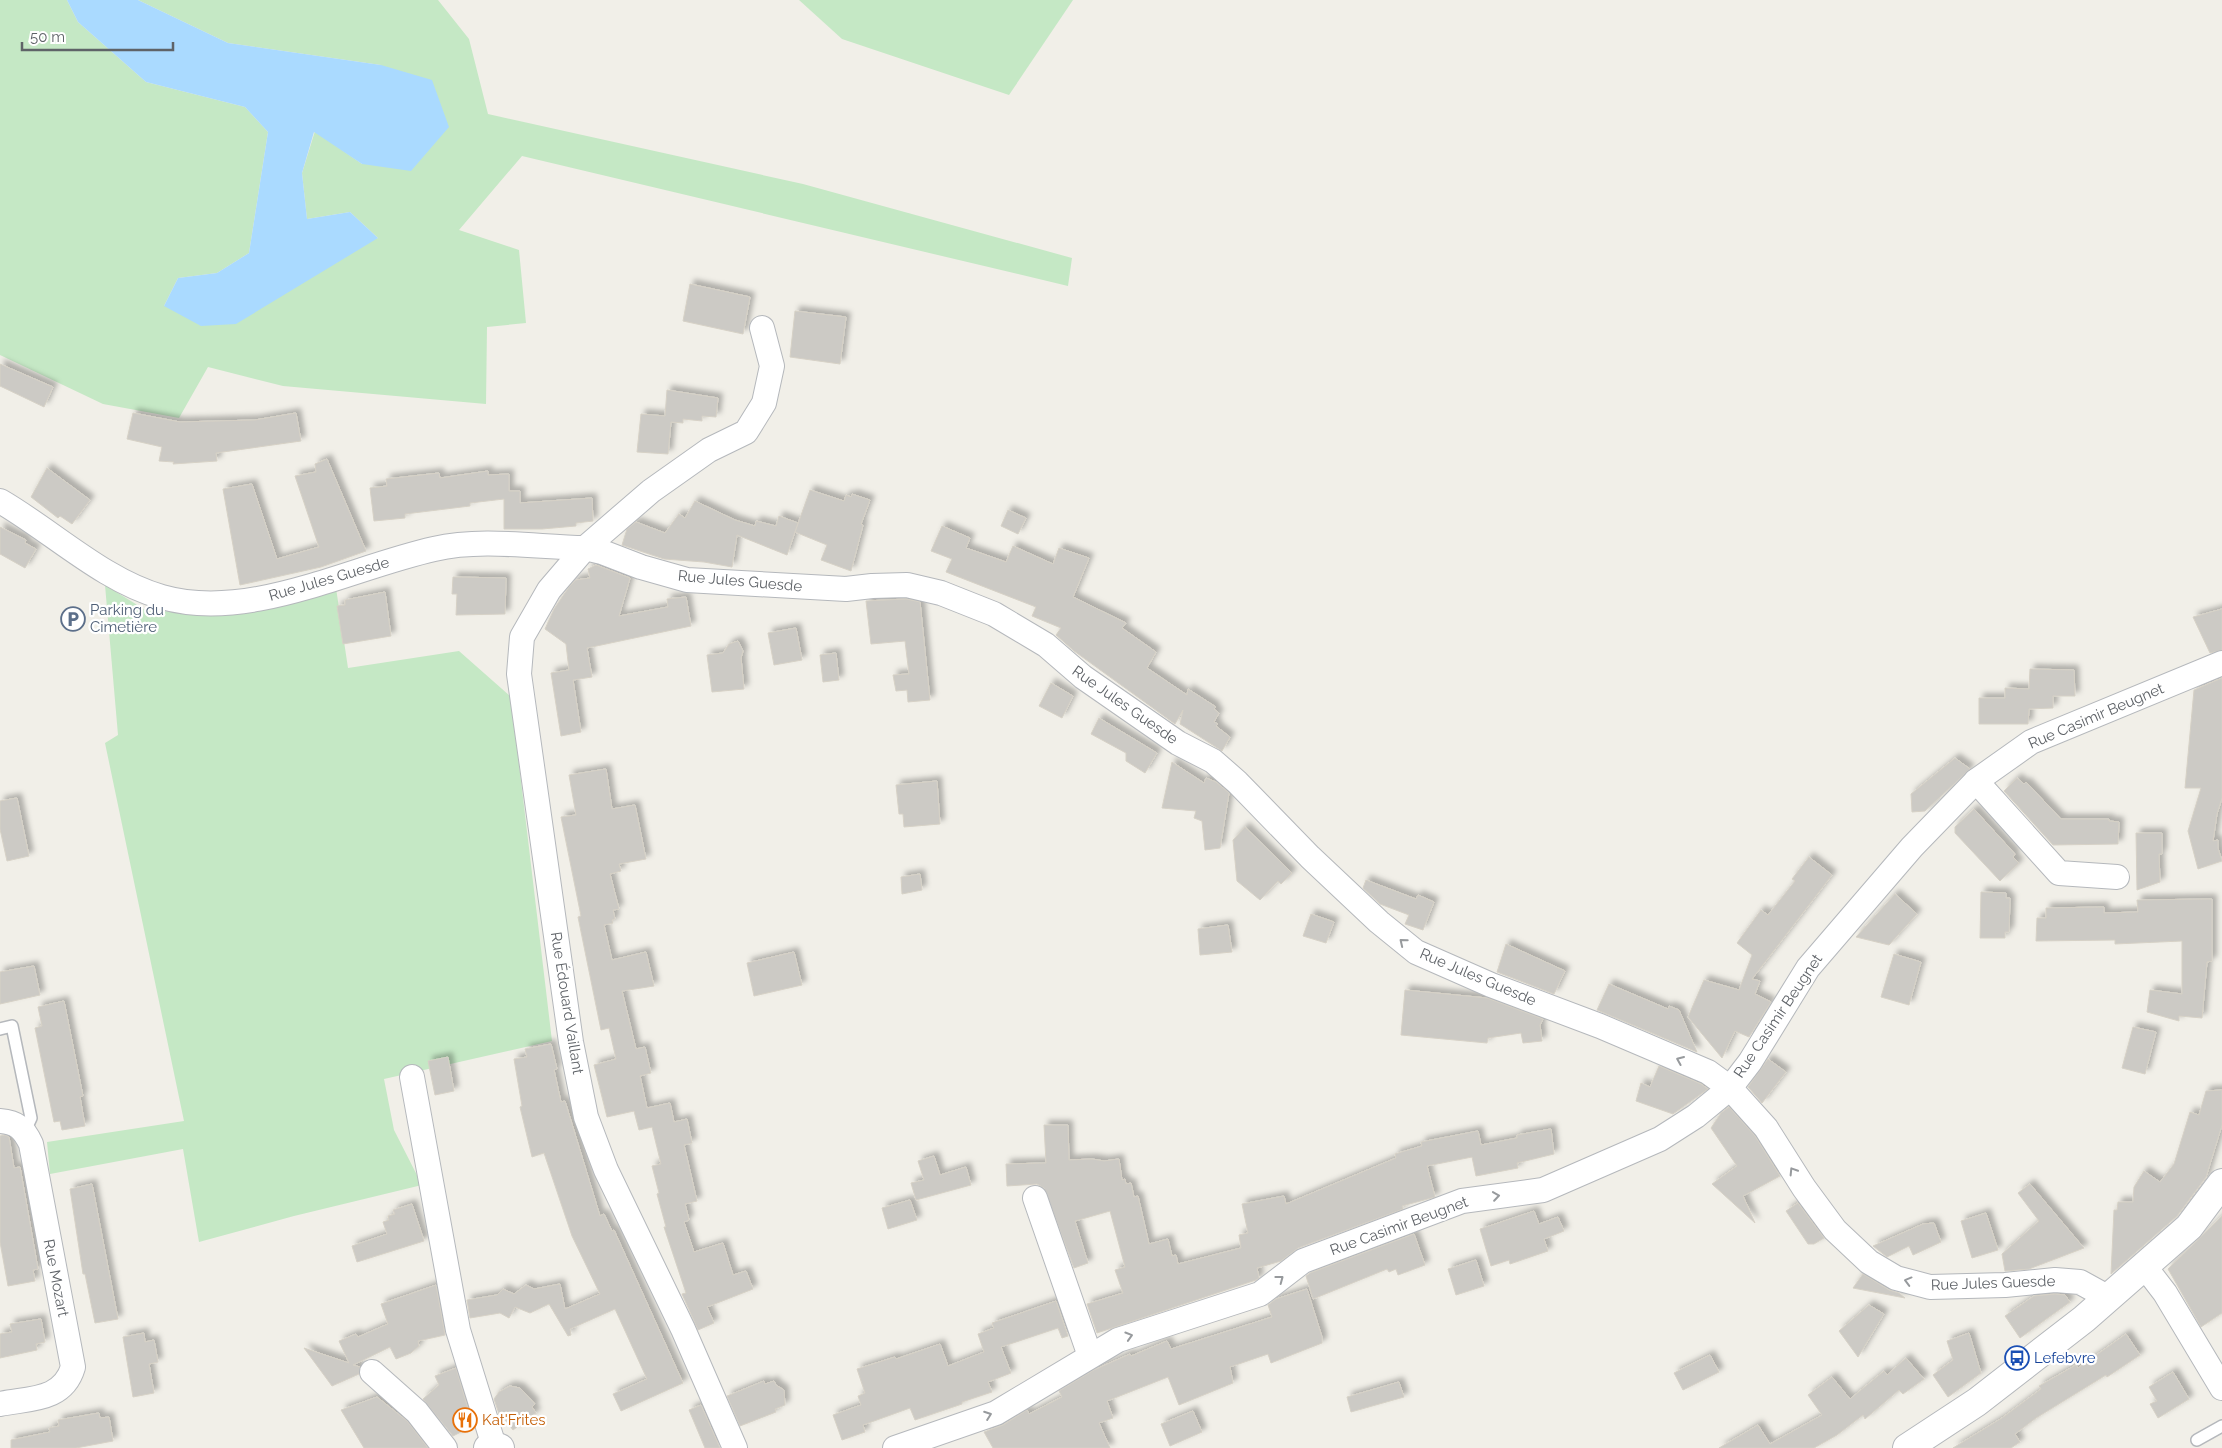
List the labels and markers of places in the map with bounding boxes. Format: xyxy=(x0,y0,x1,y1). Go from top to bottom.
place label: Parking du Cimetière xyxy=(90,601,164,636)
parking icon: Parking du Cimetière xyxy=(60,606,86,632)
bus stop icon: Lefebvre xyxy=(2004,1345,2030,1371)
place label: Lefebvre xyxy=(2034,1349,2096,1367)
restaurant icon: Kat'Frites xyxy=(452,1407,478,1433)
place label: Kat'Frites xyxy=(482,1411,545,1429)

